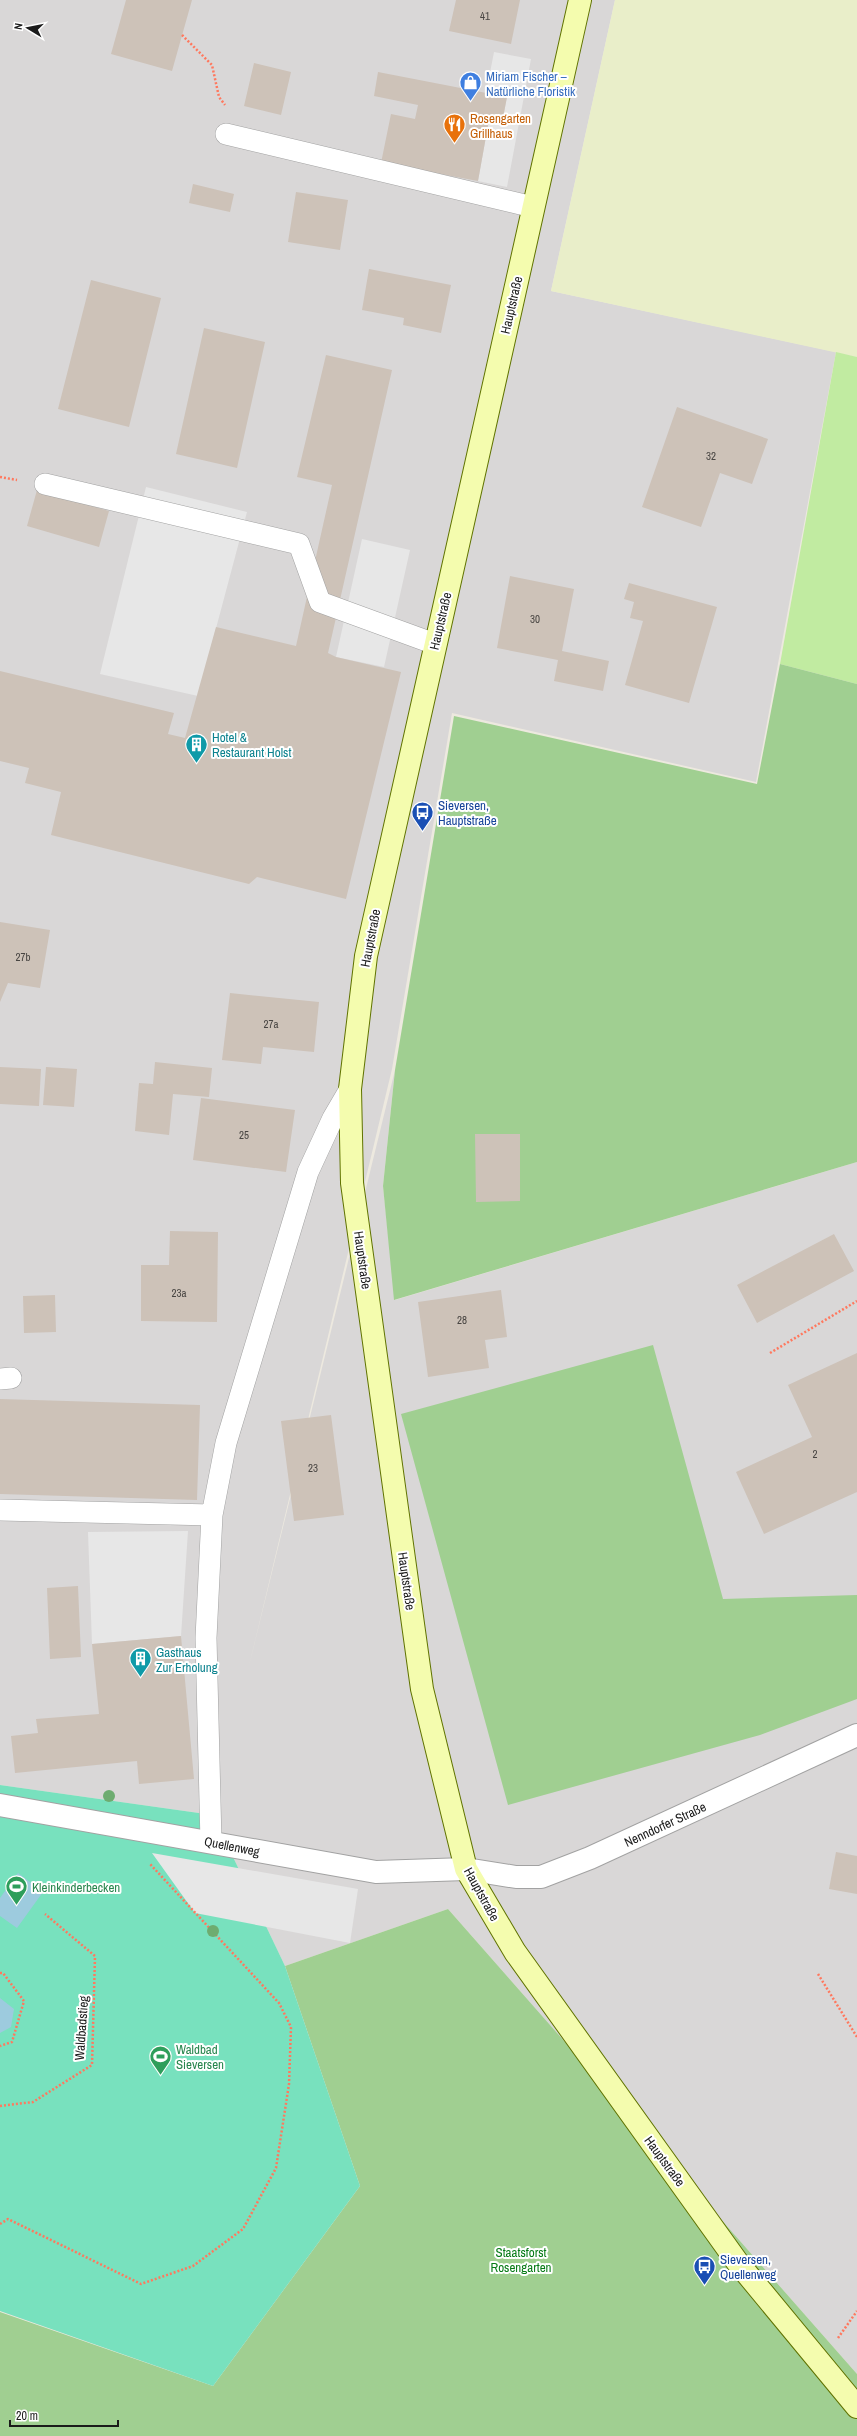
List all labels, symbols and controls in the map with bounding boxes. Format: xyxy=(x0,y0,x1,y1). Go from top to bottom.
north arrow xyxy=(8,8,48,48)
house number: 41 xyxy=(480,9,490,23)
text: N xyxy=(11,22,26,31)
place label: Miriam Fischer – Natürliche Floristik xyxy=(486,68,576,100)
shop icon: Miriam Fischer – Natürliche Floristik xyxy=(457,70,483,103)
place label: Rosengarten Grillhaus xyxy=(470,110,531,142)
restaurant icon: Rosengarten Grillhaus xyxy=(442,112,468,145)
street label: Hauptstraße xyxy=(497,275,526,336)
house number: 32 xyxy=(706,449,716,463)
street label: Hauptstraße xyxy=(426,591,455,652)
house number: 30 xyxy=(530,612,540,626)
place label: Hotel & Restaurant Holst xyxy=(212,729,291,761)
building icon: Hotel & Restaurant Holst xyxy=(183,731,209,764)
place label: Sieversen, Hauptstraße xyxy=(438,797,497,829)
bus stop icon: Sieversen, Hauptstraße xyxy=(410,799,436,832)
street label: Hauptstraße xyxy=(357,908,384,969)
house number: 27b xyxy=(15,950,31,964)
house number: 27a xyxy=(263,1017,279,1031)
house number: 25 xyxy=(239,1128,249,1142)
street label: Hauptstraße xyxy=(350,1230,375,1290)
house number: 23a xyxy=(171,1286,187,1300)
house number: 28 xyxy=(457,1313,467,1327)
house number: 2 xyxy=(812,1447,818,1461)
house number: 23 xyxy=(308,1461,318,1475)
street label: Hauptstraße xyxy=(394,1551,419,1611)
place label: Gasthaus Zur Erholung xyxy=(156,1644,218,1676)
building icon: Gasthaus Zur Erholung xyxy=(127,1646,153,1679)
street label: Nenndorfer Straße xyxy=(622,1798,709,1851)
street label: Quellenweg xyxy=(203,1833,261,1860)
street label: Hauptstraße xyxy=(460,1864,503,1924)
sports icon: Kleinkinderbecken xyxy=(3,1874,29,1907)
place label: Kleinkinderbecken xyxy=(32,1879,120,1896)
street label: Waldbadstieg xyxy=(71,1995,92,2061)
place label: Waldbad Sieversen xyxy=(176,2041,224,2073)
sports icon: Waldbad Sieversen xyxy=(148,2043,174,2076)
street label: Hauptstraße xyxy=(640,2133,689,2190)
park label: Staatsforst Rosengarten xyxy=(490,2244,552,2276)
place label: Sieversen, Quellenweg xyxy=(720,2251,776,2283)
bus stop icon: Sieversen, Quellenweg xyxy=(691,2253,717,2286)
scale bar xyxy=(10,2402,118,2428)
text: 20 m xyxy=(16,2408,38,2424)

